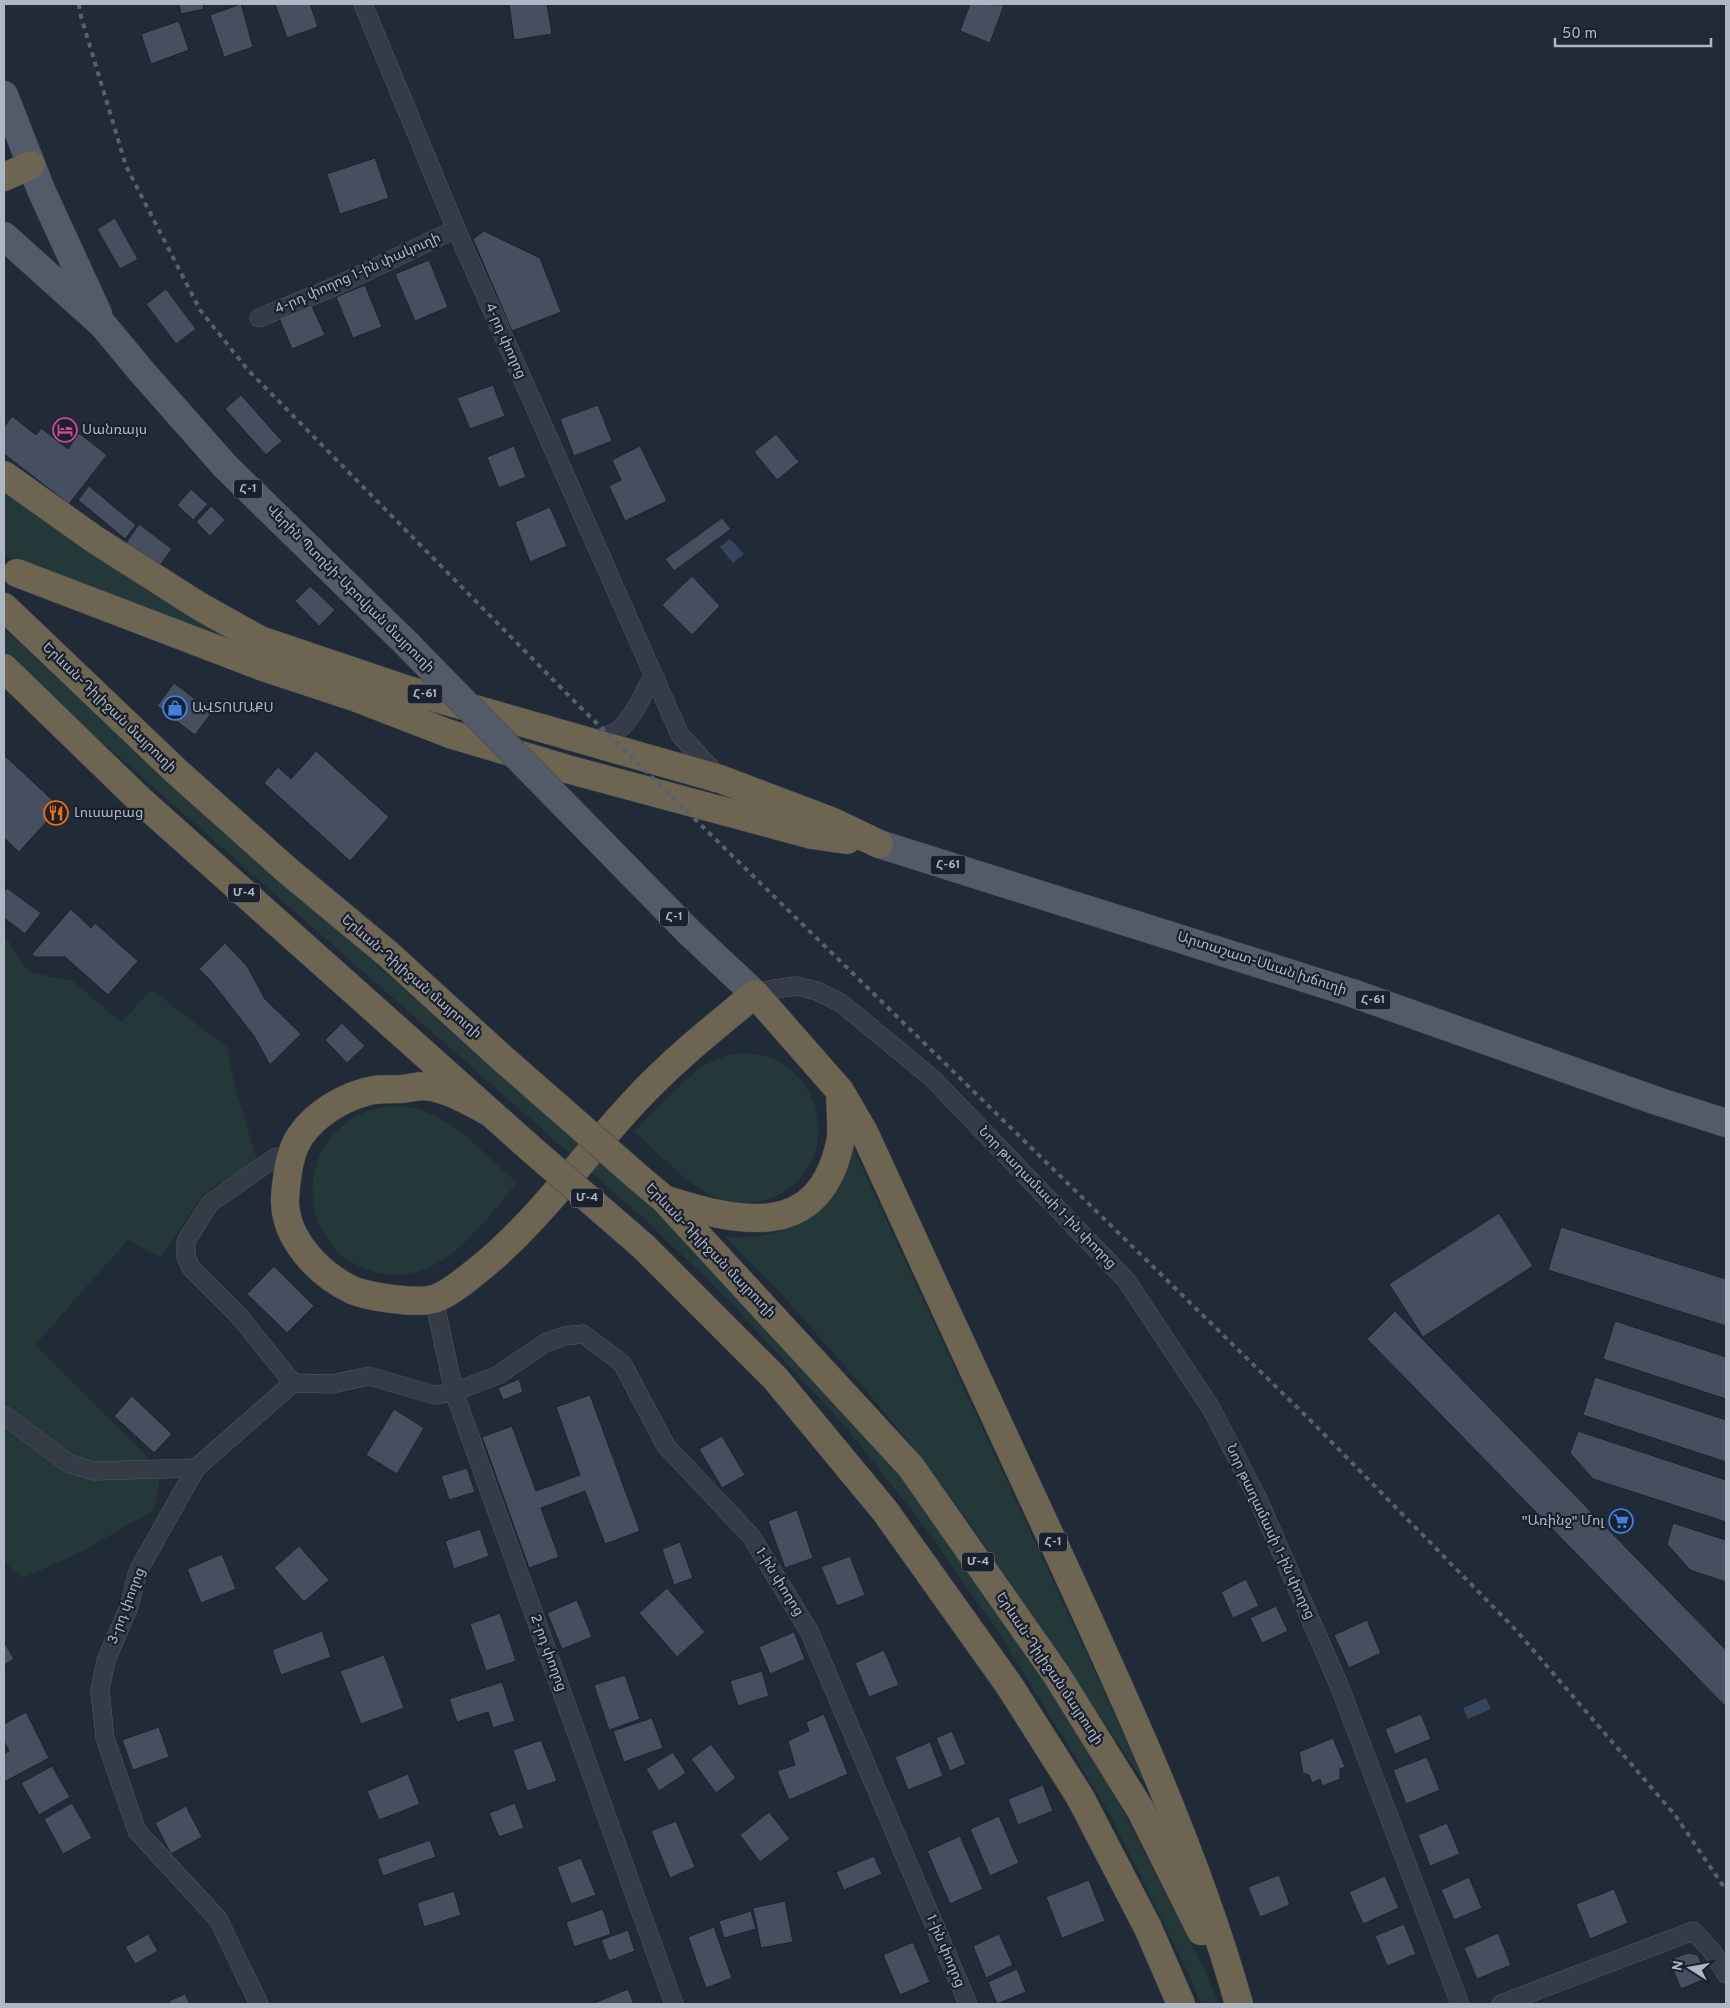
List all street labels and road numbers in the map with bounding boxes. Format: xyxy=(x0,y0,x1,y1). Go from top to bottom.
street label: 4-րդ փողոց 1-ին փակուղի xyxy=(272,230,444,318)
street label: 4-րդ փողոց xyxy=(481,301,529,381)
road number: Հ-1 xyxy=(234,479,262,498)
street label: Վերին Պտղնի-Աբովյան մայրուղի xyxy=(262,501,438,677)
street label: Երևան-Դիլիջան մայրուղի xyxy=(38,639,180,777)
road number: Հ-61 xyxy=(408,684,442,704)
road number: Հ-61 xyxy=(930,856,966,874)
road number: Մ-4 xyxy=(228,884,260,902)
road number: Հ-1 xyxy=(660,908,688,926)
street label: Երևան-Դիլիջան մայրուղի xyxy=(337,911,485,1043)
street label: Արտաշատ-Սևան խճուղի xyxy=(1175,929,1349,999)
road number: Հ-61 xyxy=(1356,990,1390,1010)
street label: Նոր թաղամասի 1-ին փողոց xyxy=(974,1123,1120,1273)
street label: Երևան-Դիլիջան մայրուղի xyxy=(641,1180,779,1322)
road number: Մ-4 xyxy=(571,1188,603,1208)
street label: Նոր թաղամասի 1-ին փողոց xyxy=(1222,1442,1318,1622)
road number: Հ-1 xyxy=(1039,1532,1067,1551)
street label: 1-ին փողոց xyxy=(751,1545,807,1619)
road number: Մ-4 xyxy=(962,1552,994,1571)
street label: 3-րդ փողոց xyxy=(105,1565,149,1647)
street label: Երևան-Դիլիջան մայրուղի xyxy=(992,1590,1106,1748)
street label: 2-րդ փողոց xyxy=(526,1612,570,1694)
street label: 1-ին փողոց xyxy=(922,1912,968,1990)

